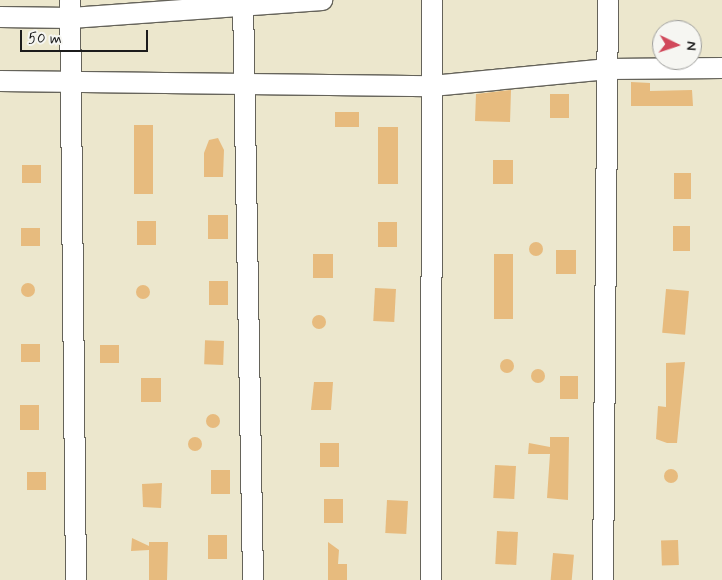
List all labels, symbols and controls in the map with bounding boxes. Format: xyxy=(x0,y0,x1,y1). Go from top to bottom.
scale bar xyxy=(22,20,150,52)
north arrow xyxy=(652,20,702,70)
text: 50 m xyxy=(28,29,62,49)
text: N xyxy=(682,41,700,51)

